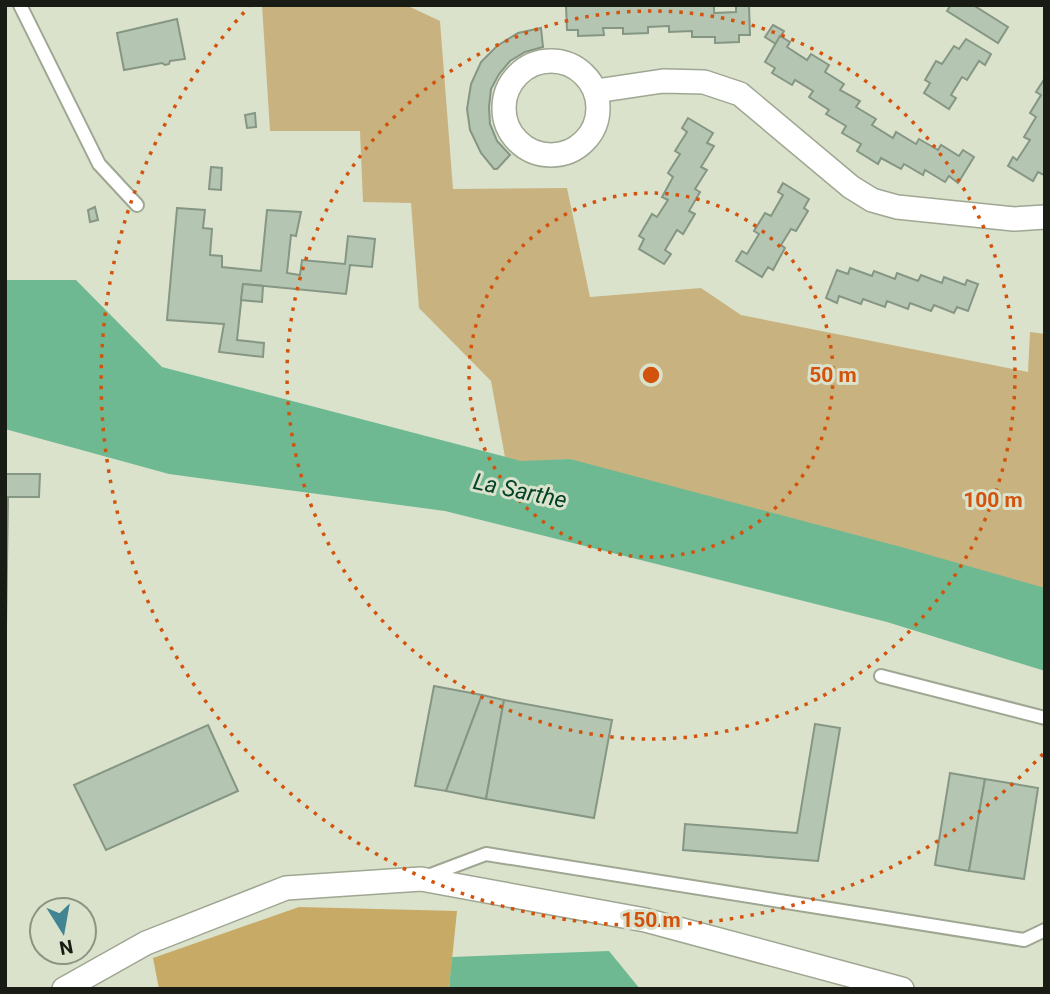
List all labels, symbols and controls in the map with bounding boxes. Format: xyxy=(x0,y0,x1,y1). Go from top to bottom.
centre of rings xyxy=(639,363,663,387)
text: 50 m xyxy=(809,363,857,387)
water label: La Sarthe xyxy=(471,468,569,514)
text: 100 m xyxy=(963,488,1023,512)
north arrow xyxy=(28,896,98,966)
text: 150 m xyxy=(621,908,681,932)
text: N xyxy=(57,935,75,960)

